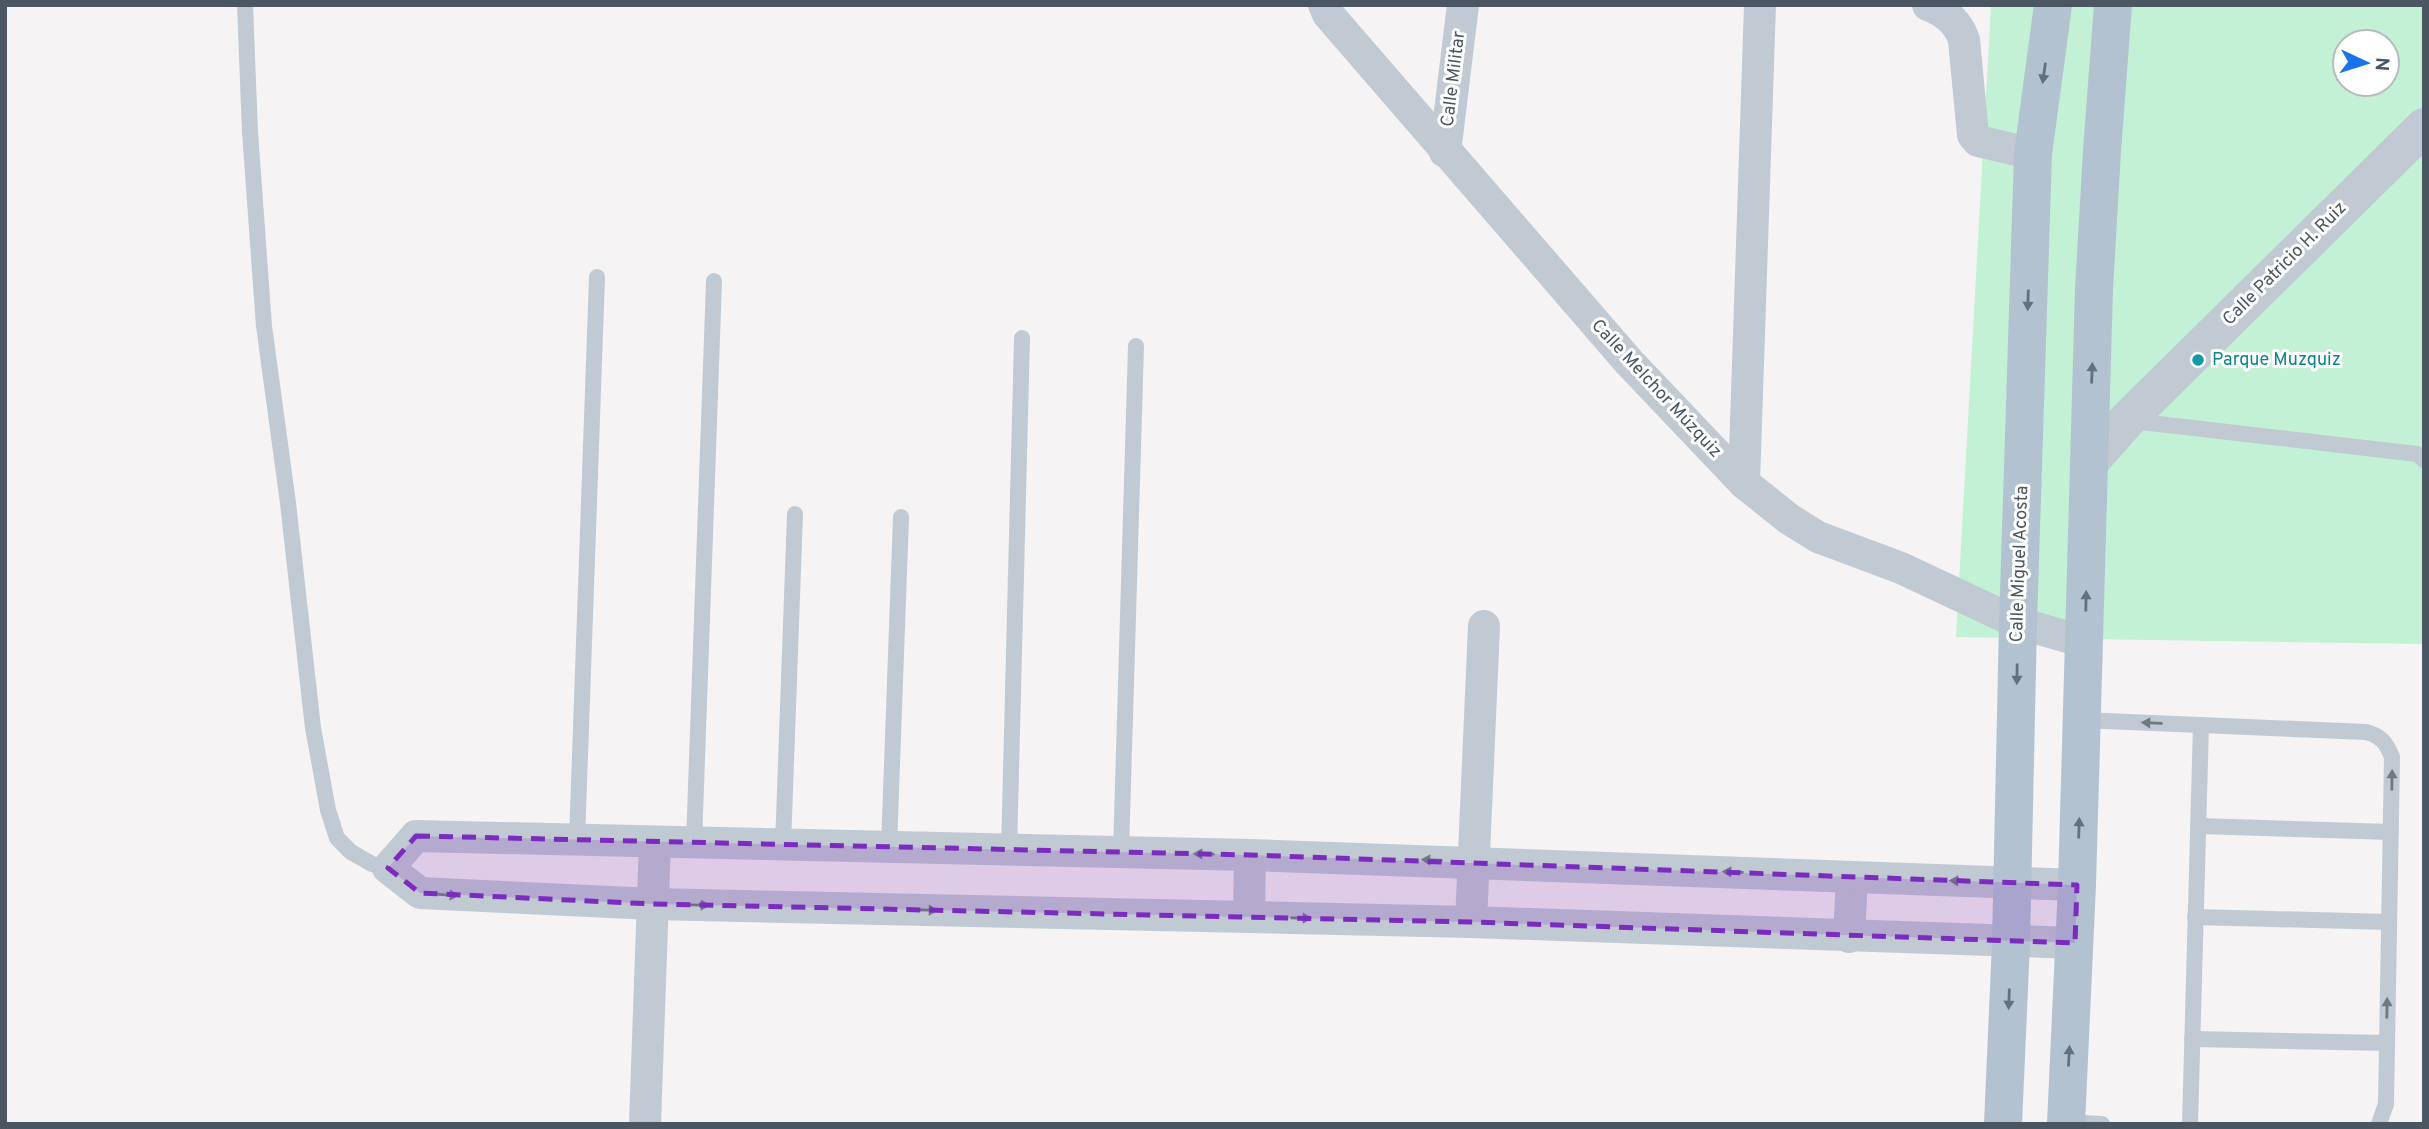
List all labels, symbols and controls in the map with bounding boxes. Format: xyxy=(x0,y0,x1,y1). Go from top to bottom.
north arrow xyxy=(2331,28,2401,98)
street label: Calle Militar xyxy=(1437,30,1471,128)
text: N xyxy=(2369,56,2393,72)
one-way arrow xyxy=(2038,62,2049,84)
street label: Calle Patricio H. Ruiz xyxy=(2218,197,2352,331)
one-way arrow xyxy=(2022,289,2034,311)
street label: Calle Melchor Múzquiz xyxy=(1586,315,1726,463)
place label: Parque Muzquiz xyxy=(2212,349,2341,372)
marker: Parque Muzquiz xyxy=(2190,352,2206,368)
one-way arrow xyxy=(2086,362,2098,384)
street label: Calle Miguel Acosta xyxy=(2006,485,2034,643)
one-way arrow xyxy=(2080,590,2092,612)
one-way arrow xyxy=(2011,663,2022,685)
one-way arrow xyxy=(2141,718,2163,729)
one-way arrow xyxy=(2386,769,2397,791)
one-way arrow xyxy=(2073,817,2084,839)
one-way arrow xyxy=(1193,848,1215,859)
one-way arrow xyxy=(1421,855,1443,866)
one-way arrow xyxy=(1721,867,1743,878)
one-way arrow xyxy=(1949,876,1971,887)
one-way arrow xyxy=(437,889,459,900)
one-way arrow xyxy=(689,900,711,911)
one-way arrow xyxy=(916,904,938,916)
one-way arrow xyxy=(1291,912,1313,923)
one-way arrow xyxy=(2003,988,2014,1010)
one-way arrow xyxy=(2382,997,2393,1019)
one-way arrow xyxy=(2064,1044,2075,1066)

